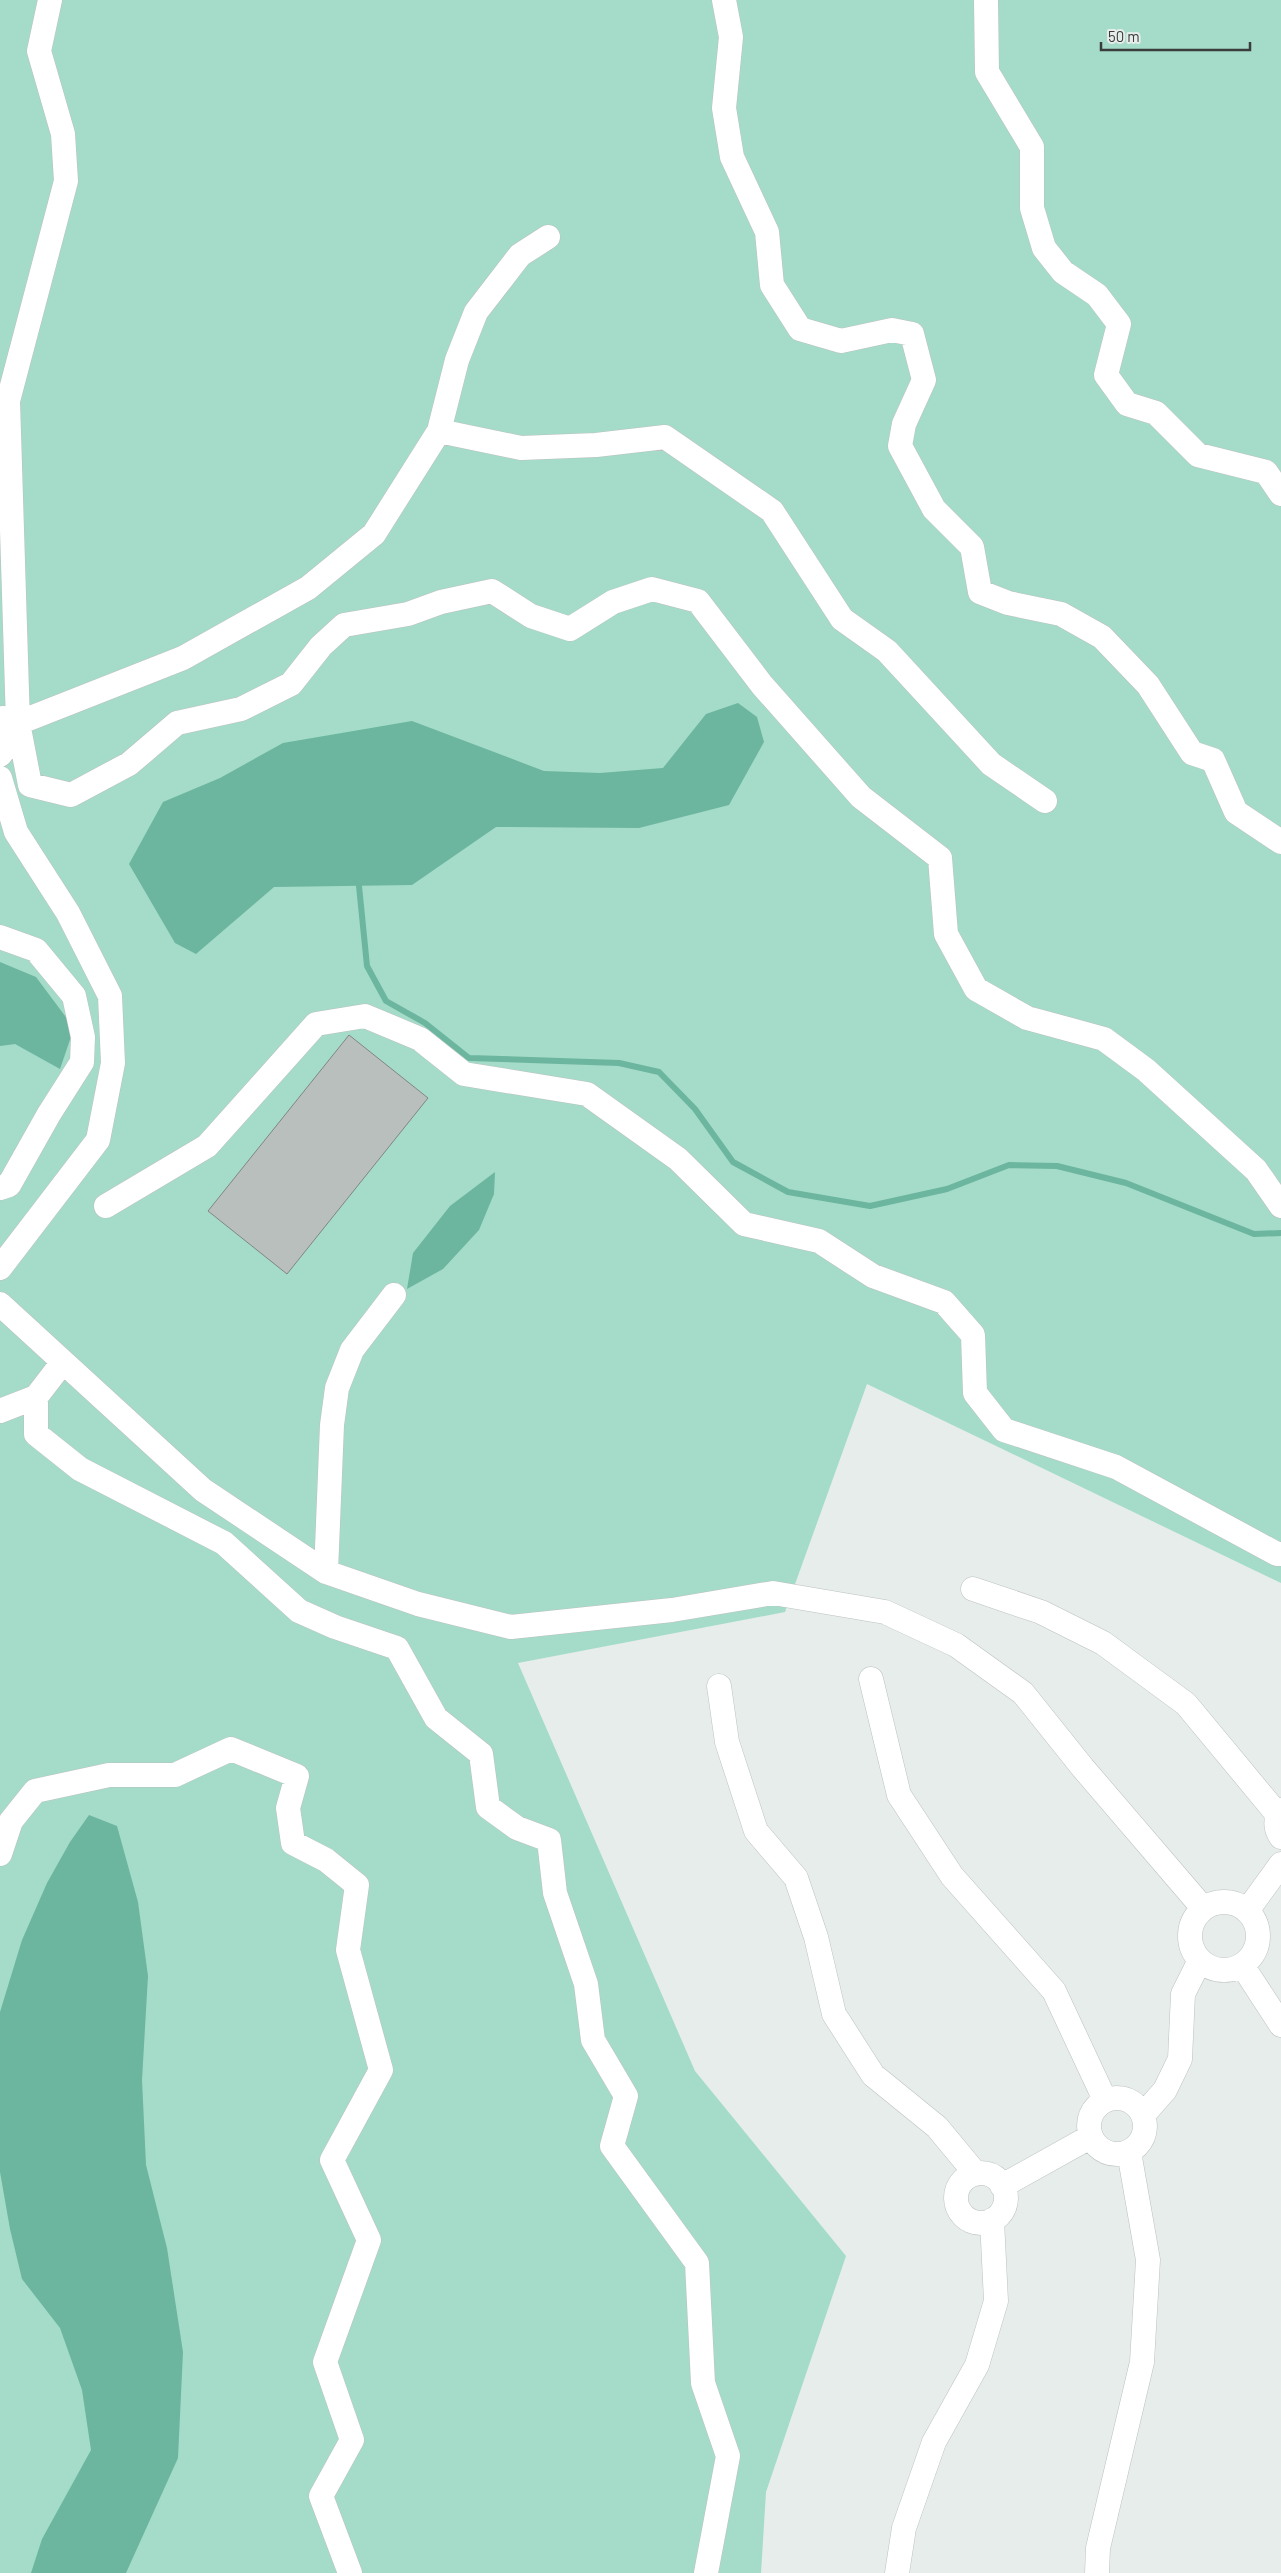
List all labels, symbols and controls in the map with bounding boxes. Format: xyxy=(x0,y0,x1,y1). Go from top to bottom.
scale bar xyxy=(1101,20,1250,52)
text: 50 m xyxy=(1108,27,1140,45)

